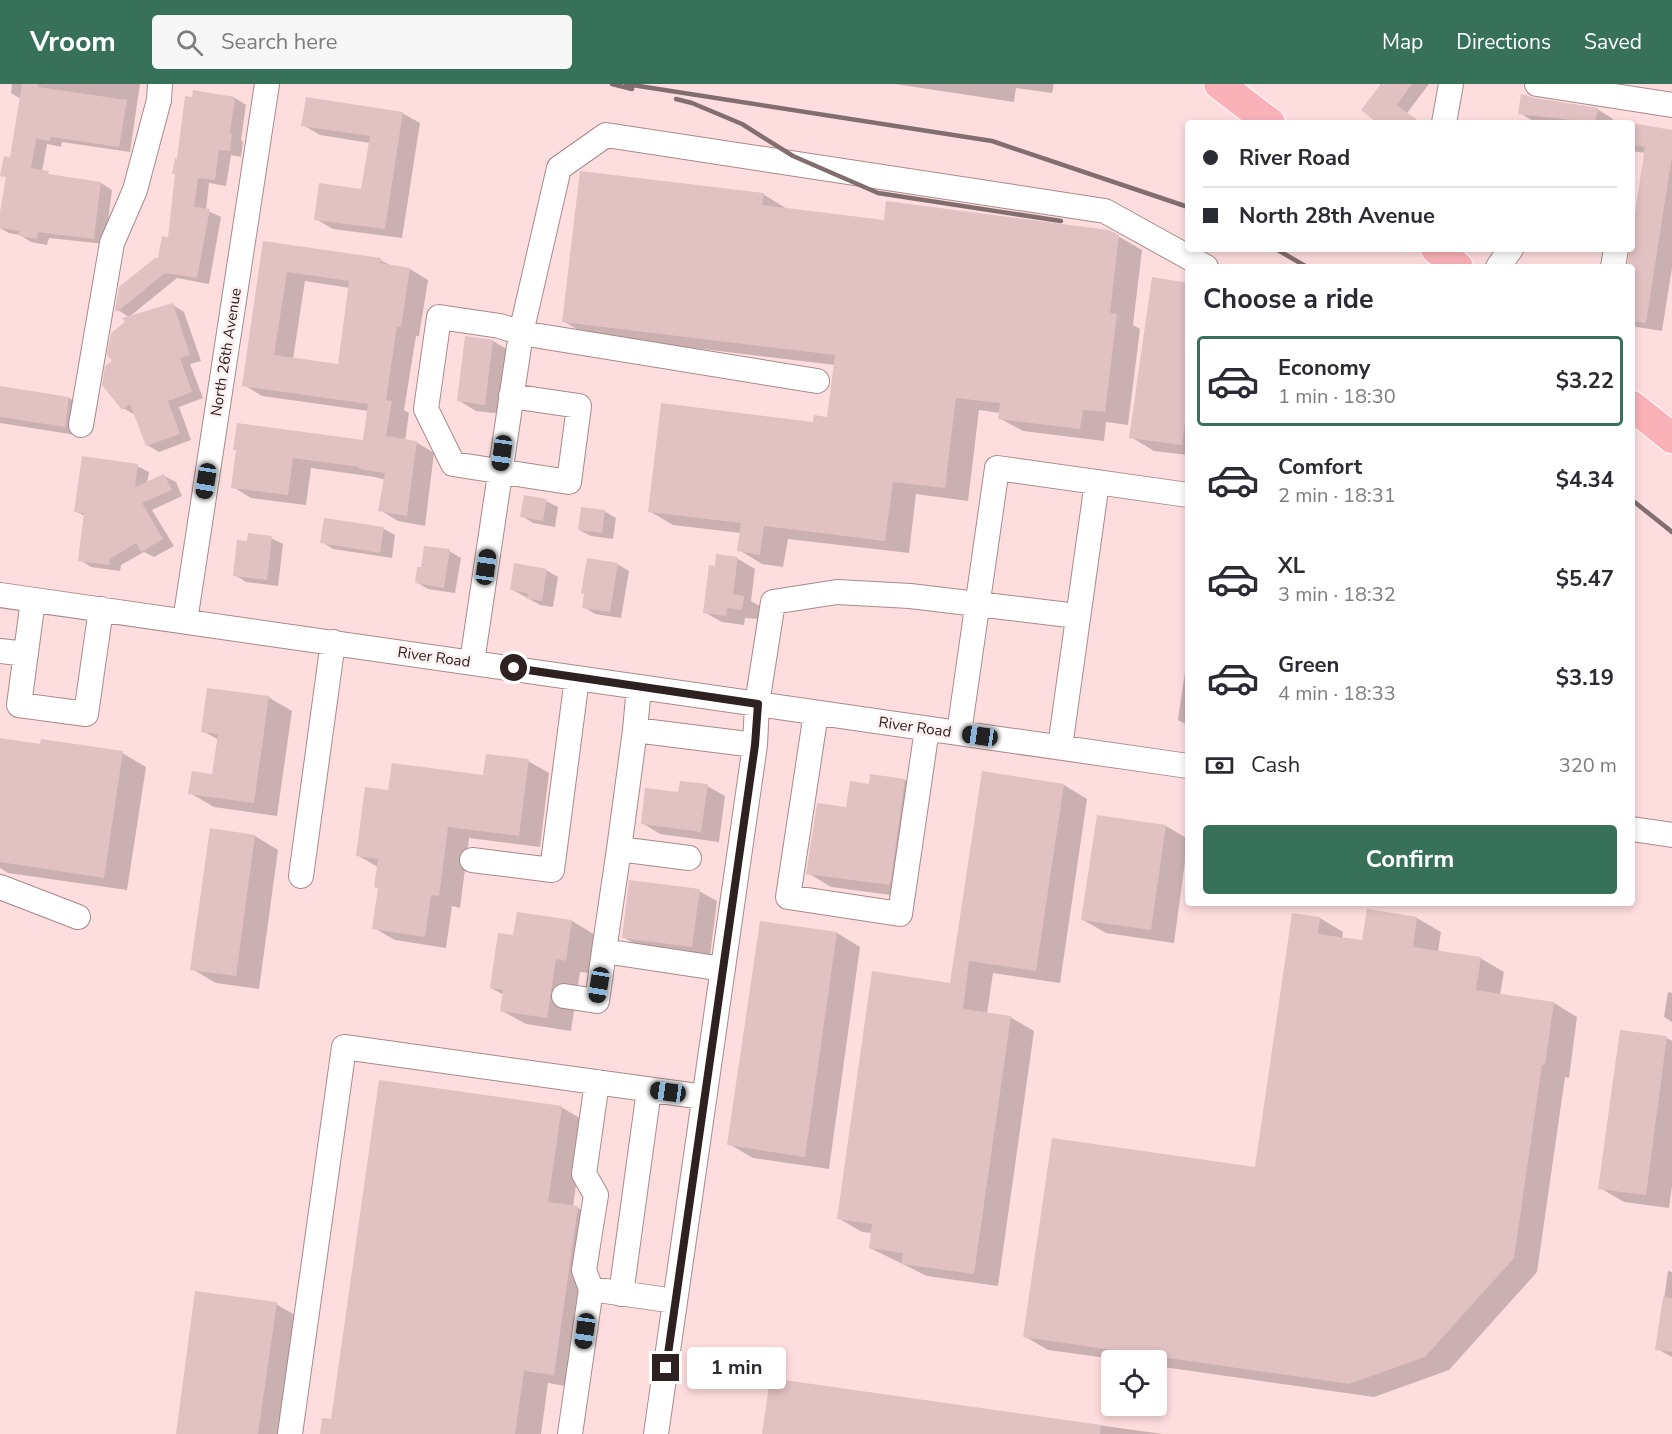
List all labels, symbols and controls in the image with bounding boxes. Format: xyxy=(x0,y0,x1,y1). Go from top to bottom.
search box xyxy=(152,15,572,69)
text: Vroom xyxy=(30,23,116,61)
icon: search xyxy=(173,26,206,59)
text: Search here xyxy=(221,27,338,57)
text: Map xyxy=(1382,28,1423,56)
text: Directions xyxy=(1456,28,1551,56)
text: Saved xyxy=(1584,28,1642,56)
text: River Road xyxy=(1239,143,1350,173)
text: North 28th Avenue xyxy=(1239,201,1435,231)
text: Choose a ride xyxy=(1203,281,1374,318)
street label: North 26th Avenue xyxy=(206,286,246,418)
text: Economy xyxy=(1278,353,1370,383)
icon: car xyxy=(1206,354,1260,408)
text: $3.22 xyxy=(1556,366,1614,396)
text: 1 min · 18:30 xyxy=(1278,383,1396,410)
car xyxy=(491,434,513,472)
text: Comfort xyxy=(1278,452,1362,482)
icon: car xyxy=(1206,453,1260,507)
car xyxy=(194,462,218,500)
text: $4.34 xyxy=(1556,465,1614,495)
text: 2 min · 18:31 xyxy=(1278,482,1396,509)
car xyxy=(475,548,497,586)
text: XL xyxy=(1278,551,1305,581)
icon: car xyxy=(1206,552,1260,606)
text: $5.47 xyxy=(1556,564,1614,594)
text: 3 min · 18:32 xyxy=(1278,581,1396,608)
street label: River Road xyxy=(396,642,472,672)
text: Green xyxy=(1278,650,1339,680)
icon: car xyxy=(1206,651,1260,705)
route start xyxy=(500,654,527,681)
text: $3.19 xyxy=(1556,663,1614,693)
text: 4 min · 18:33 xyxy=(1278,680,1396,707)
street label: River Road xyxy=(877,712,953,742)
car xyxy=(961,725,999,747)
icon: cash xyxy=(1203,749,1236,782)
text: Cash xyxy=(1251,750,1300,780)
text: 320 m xyxy=(1559,752,1617,779)
button: Confirm xyxy=(1203,825,1617,894)
car xyxy=(587,966,611,1004)
car xyxy=(649,1081,687,1103)
car xyxy=(574,1312,596,1350)
callout: 1 min xyxy=(687,1347,786,1389)
map controls xyxy=(1101,1350,1167,1416)
button: locate xyxy=(1101,1350,1167,1416)
route end xyxy=(652,1354,679,1381)
text: 1 min xyxy=(711,1354,762,1381)

